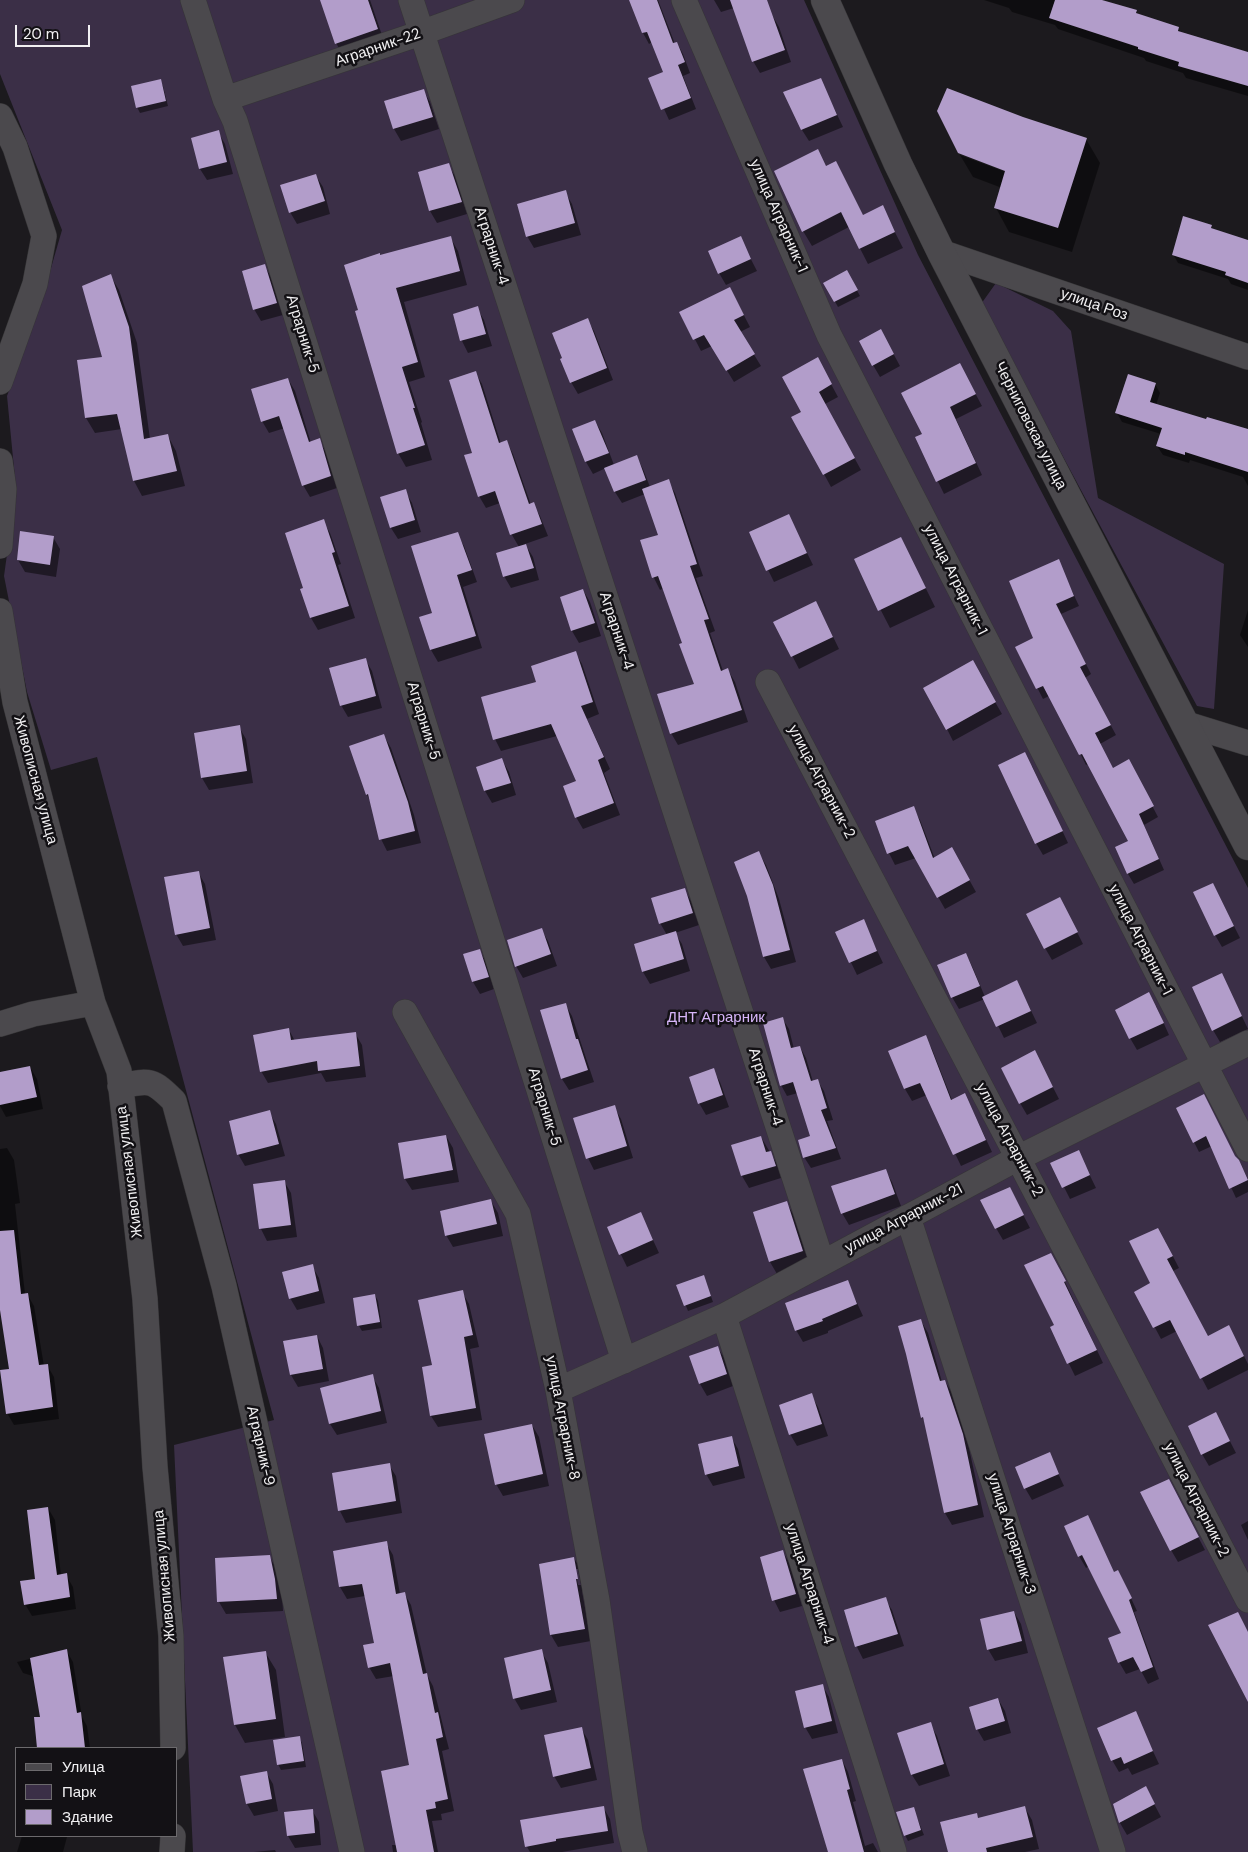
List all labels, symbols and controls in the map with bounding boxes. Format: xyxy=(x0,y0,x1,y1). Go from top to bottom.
scale bar xyxy=(18,15,92,47)
text: 20 m xyxy=(23,24,59,44)
street label: Аграрник-22 xyxy=(333,25,423,71)
street label: улица Аграрник-1 xyxy=(745,157,811,275)
street label: Аграрник-4 xyxy=(470,205,512,287)
street label: улица Роз xyxy=(1058,285,1130,325)
street label: Аграрник-5 xyxy=(282,293,322,375)
street label: Черниговская улица xyxy=(990,359,1070,493)
street label: улица Аграрник-1 xyxy=(919,522,991,638)
street label: Аграрник-4 xyxy=(595,590,637,672)
street label: Аграрник-5 xyxy=(403,680,443,762)
street label: Живописная улица xyxy=(9,714,61,846)
street label: улица Аграрник-2 xyxy=(784,722,858,842)
street label: улица Аграрник-1 xyxy=(1104,882,1176,998)
park label: ДНТ Аграрник xyxy=(667,1009,765,1027)
street label: Аграрник-4 xyxy=(744,1046,786,1128)
street label: Аграрник-5 xyxy=(524,1066,564,1148)
street label: улица Аграрник-2 xyxy=(972,1080,1046,1200)
street label: Живописная улица xyxy=(113,1105,147,1239)
street label: улица Аграрник-21 xyxy=(842,1180,966,1258)
street label: улица Аграрник-8 xyxy=(541,1354,583,1482)
street label: Аграрник-9 xyxy=(242,1404,278,1488)
street label: улица Аграрник-2 xyxy=(1159,1440,1233,1560)
street label: улица Аграрник-3 xyxy=(983,1471,1039,1597)
street label: Живописная улица xyxy=(150,1509,180,1643)
street label: улица Аграрник-4 xyxy=(781,1521,837,1647)
legend xyxy=(15,1747,178,1837)
text: Улица xyxy=(62,1757,105,1777)
text: Парк xyxy=(62,1782,96,1802)
text: Здание xyxy=(62,1807,113,1827)

